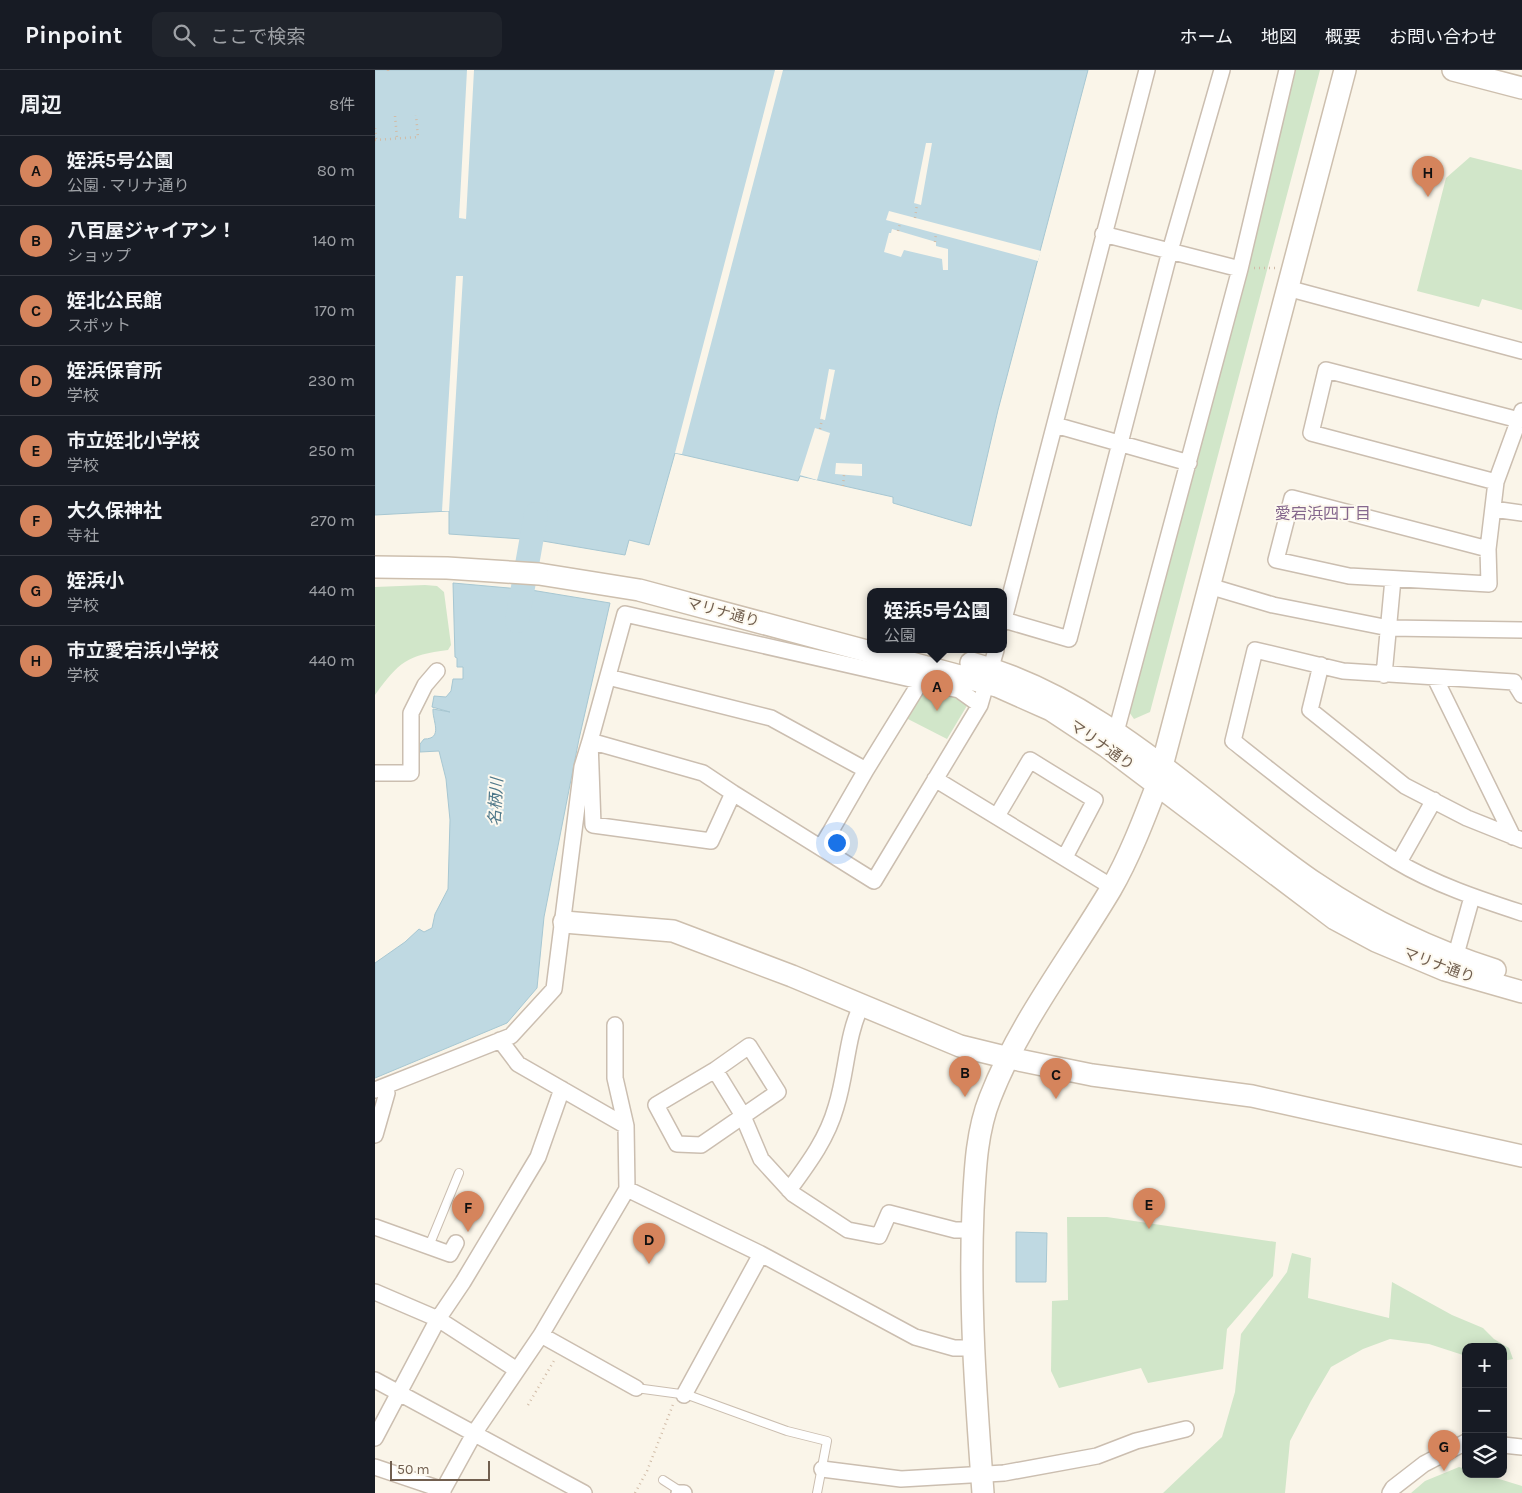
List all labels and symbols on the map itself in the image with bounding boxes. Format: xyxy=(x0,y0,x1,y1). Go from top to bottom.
pin: H xyxy=(1412,156,1444,197)
district label: 愛宕浜四丁目 xyxy=(1275,504,1371,523)
street label: マリナ通り xyxy=(684,594,762,630)
pin: A xyxy=(921,670,953,711)
street label: マリナ通り xyxy=(1066,716,1138,774)
water label: 名柄川 xyxy=(485,776,506,826)
your location xyxy=(824,830,850,856)
street label: マリナ通り xyxy=(1401,944,1477,986)
pin: B xyxy=(949,1056,981,1097)
pin: C xyxy=(1040,1058,1072,1099)
pin: E xyxy=(1133,1188,1165,1229)
pin: F xyxy=(452,1191,484,1232)
pin: D xyxy=(633,1223,665,1264)
pin: G xyxy=(1428,1430,1460,1471)
scale bar xyxy=(390,1458,490,1481)

